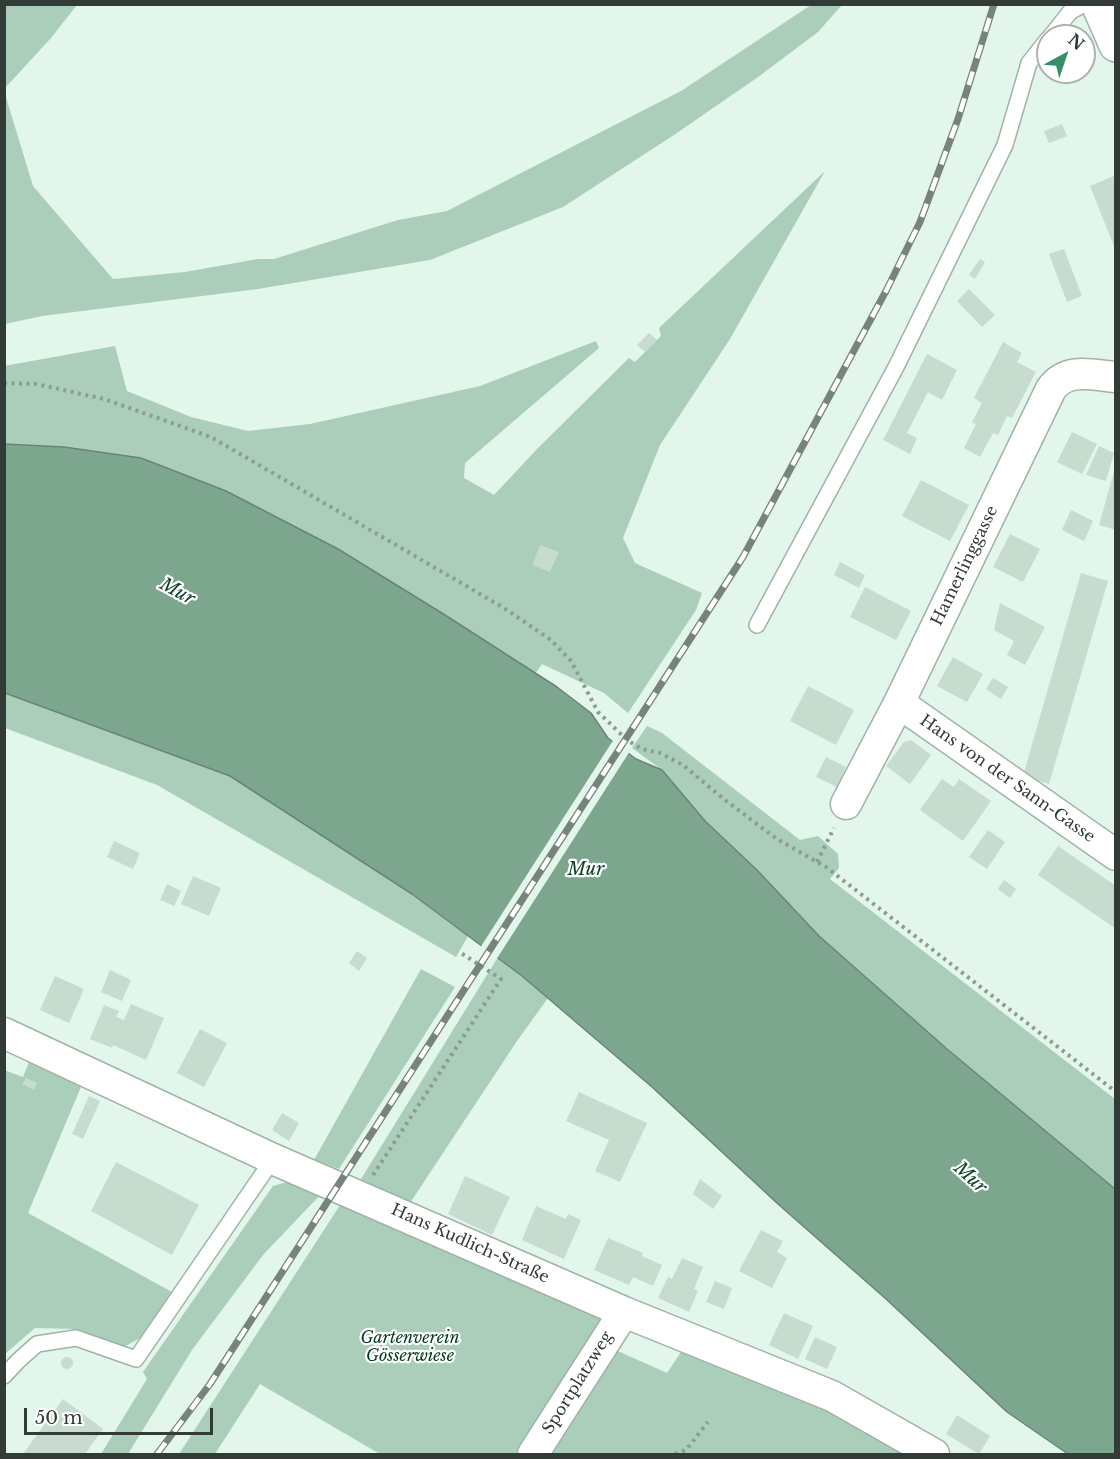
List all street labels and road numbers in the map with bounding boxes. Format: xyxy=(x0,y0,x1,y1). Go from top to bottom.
street label: Hamerlinggasse xyxy=(928,503,1002,629)
street label: Hans von der Sann-Gasse xyxy=(916,711,1098,847)
street label: Hans Kudlich-Straße xyxy=(388,1200,552,1288)
street label: Sportplatzweg xyxy=(539,1328,617,1438)

